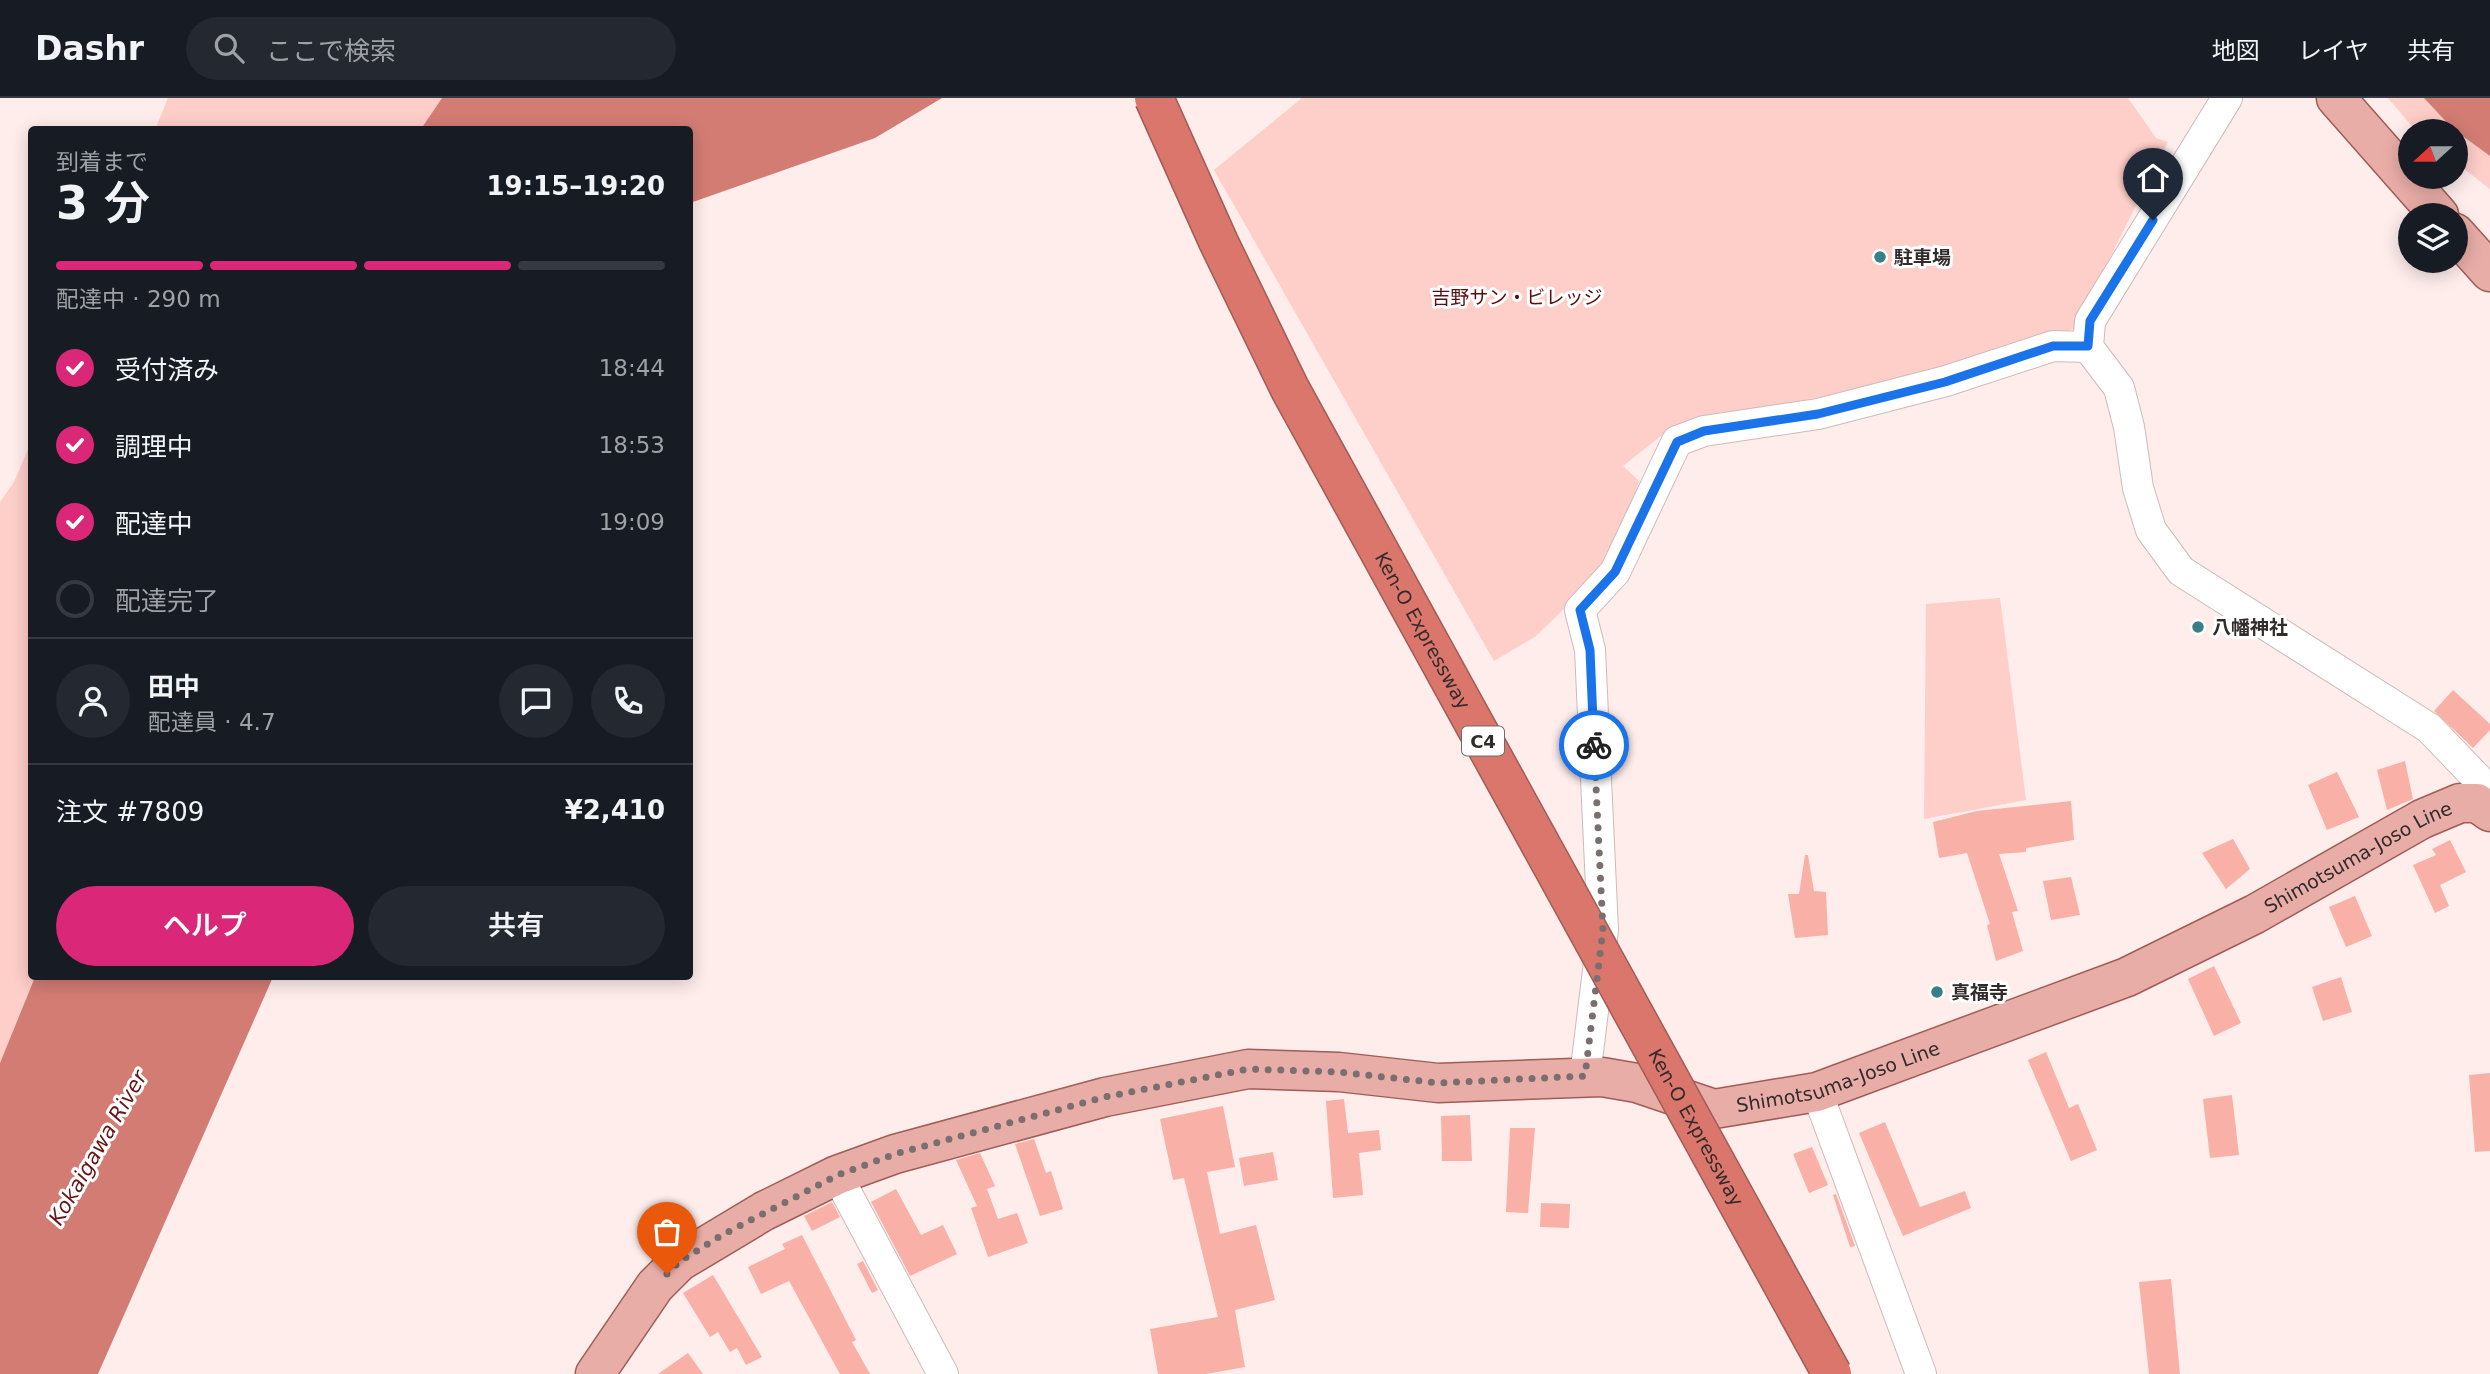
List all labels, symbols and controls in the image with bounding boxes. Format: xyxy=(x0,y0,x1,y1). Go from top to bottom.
search box xyxy=(186,17,676,80)
text: Dashr xyxy=(35,29,144,68)
icon: search xyxy=(210,29,248,67)
text: ここで検索 xyxy=(266,36,396,66)
text: 地図 xyxy=(2212,37,2260,65)
text: レイヤ xyxy=(2298,37,2369,65)
text: 共有 xyxy=(2407,37,2455,65)
north arrow xyxy=(2398,119,2468,189)
map controls xyxy=(2398,119,2468,273)
pin xyxy=(2123,148,2183,220)
text: 到着まで xyxy=(56,149,148,175)
icon: home xyxy=(2134,159,2172,197)
text: 19:15–19:20 xyxy=(486,171,665,201)
text: 3 分 xyxy=(56,176,150,230)
button: layers xyxy=(2398,203,2468,273)
place label: 駐車場 xyxy=(1894,246,1951,268)
marker: 駐車場 xyxy=(1872,249,1888,265)
text: 配達中 · 290 m xyxy=(56,286,221,312)
park label: 吉野サン・ビレッジ xyxy=(1431,286,1603,308)
icon: check xyxy=(56,349,94,387)
text: 受付済み xyxy=(115,355,219,385)
text: 18:44 xyxy=(599,355,665,381)
icon: check xyxy=(56,426,94,464)
text: 調理中 xyxy=(115,432,193,462)
text: 18:53 xyxy=(599,432,665,458)
icon: check xyxy=(56,503,94,541)
text: 配達中 xyxy=(115,509,193,539)
text: 19:09 xyxy=(599,509,665,535)
street label: Ken-O Expressway xyxy=(1371,548,1475,713)
text: 配達完了 xyxy=(115,586,219,616)
place label: 八幡神社 xyxy=(2212,616,2288,638)
marker: 八幡神社 xyxy=(2190,619,2206,635)
button: person xyxy=(56,664,130,738)
button: chat xyxy=(499,664,573,738)
button: phone xyxy=(591,664,665,738)
text: 田中 xyxy=(148,672,200,702)
text: 配達員 · 4.7 xyxy=(148,709,276,735)
courier xyxy=(1559,710,1629,780)
road number: C4 xyxy=(1462,726,1504,756)
icon: bike xyxy=(1575,726,1613,764)
text: ¥2,410 xyxy=(565,795,665,825)
text: 注文 #7809 xyxy=(56,797,204,827)
street label: Shimotsuma-Joso Line xyxy=(2260,797,2455,918)
button: ヘルプ xyxy=(56,886,354,966)
button: 共有 xyxy=(368,886,665,966)
place label: 真福寺 xyxy=(1951,981,2008,1003)
marker: 真福寺 xyxy=(1929,984,1945,1000)
street label: Shimotsuma-Joso Line xyxy=(1735,1037,1943,1116)
street label: Ken-O Expressway xyxy=(1644,1045,1748,1210)
water label: Kokaigawa River xyxy=(44,1065,153,1229)
pin xyxy=(637,1202,697,1274)
icon: bag xyxy=(648,1213,686,1251)

